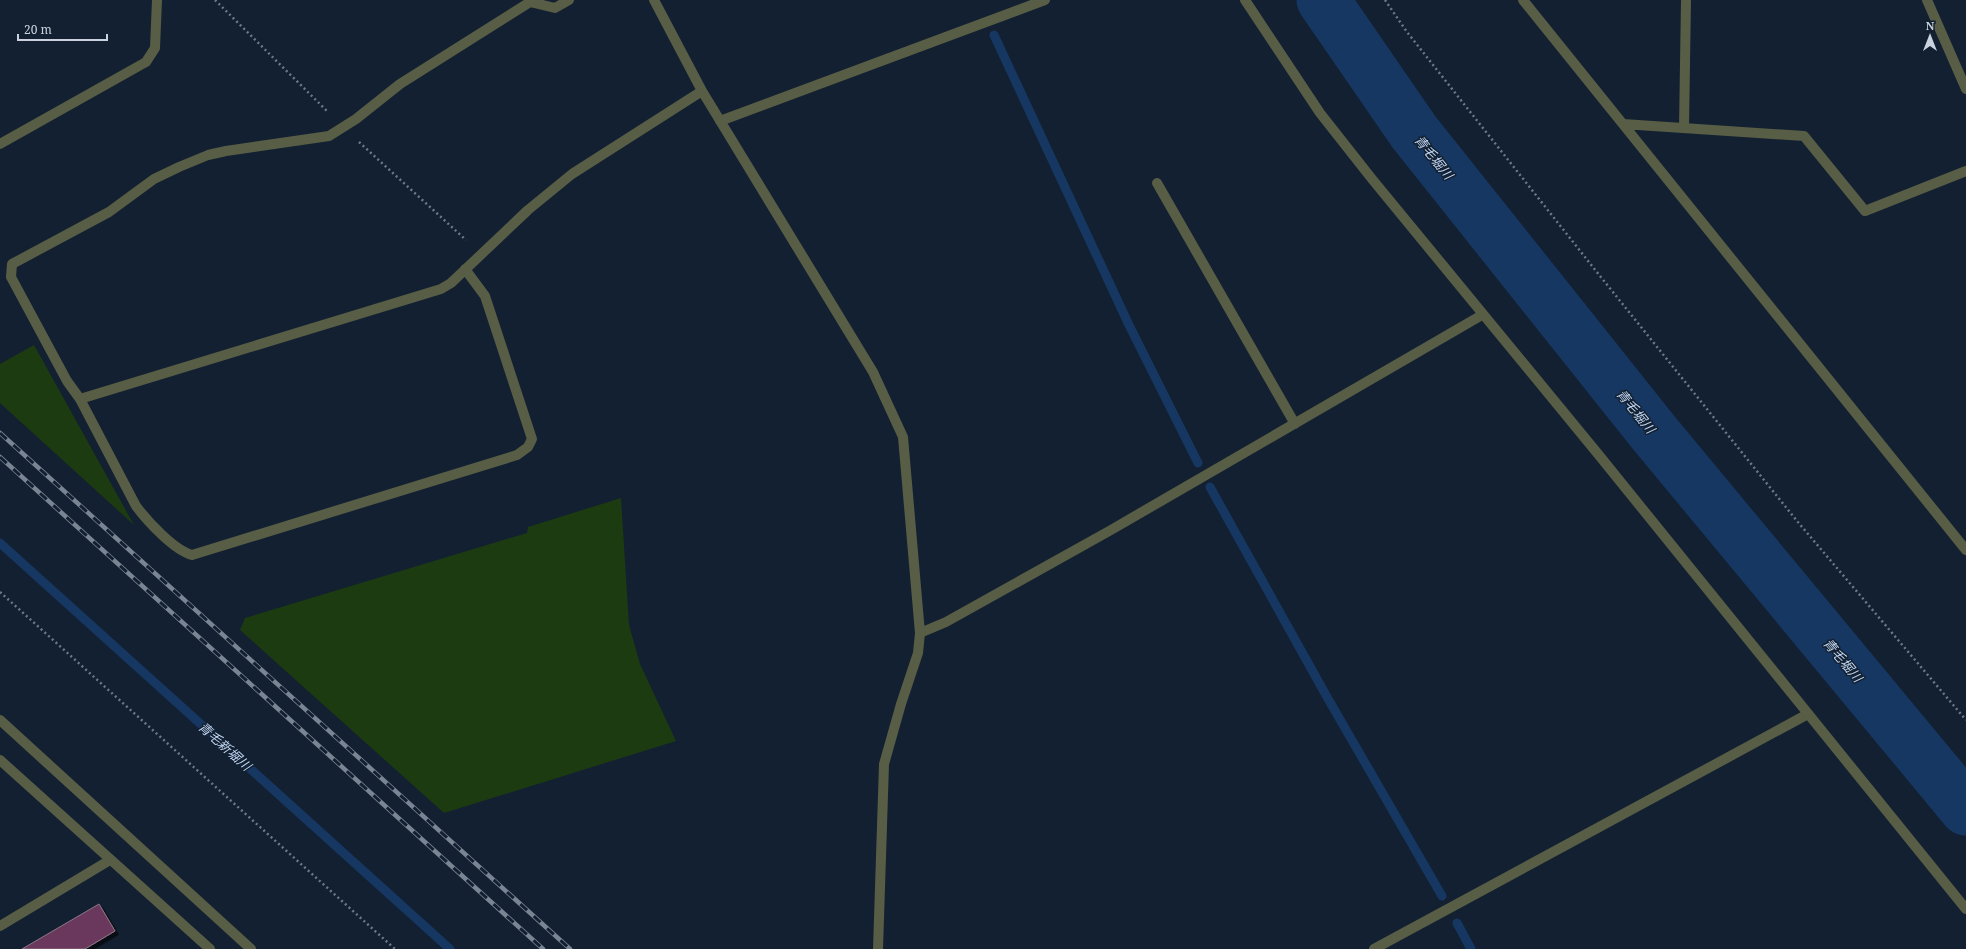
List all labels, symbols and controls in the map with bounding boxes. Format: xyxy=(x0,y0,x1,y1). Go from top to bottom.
scale bar xyxy=(18,16,107,42)
north arrow xyxy=(1910,16,1950,56)
text: N xyxy=(1926,18,1935,33)
text: 20 m xyxy=(24,21,52,38)
water label: 青毛堀川 xyxy=(1411,131,1459,184)
water label: 青毛堀川 xyxy=(1613,385,1661,438)
water label: 青毛堀川 xyxy=(1819,634,1868,687)
water label: 青毛新堀川 xyxy=(195,718,257,776)

